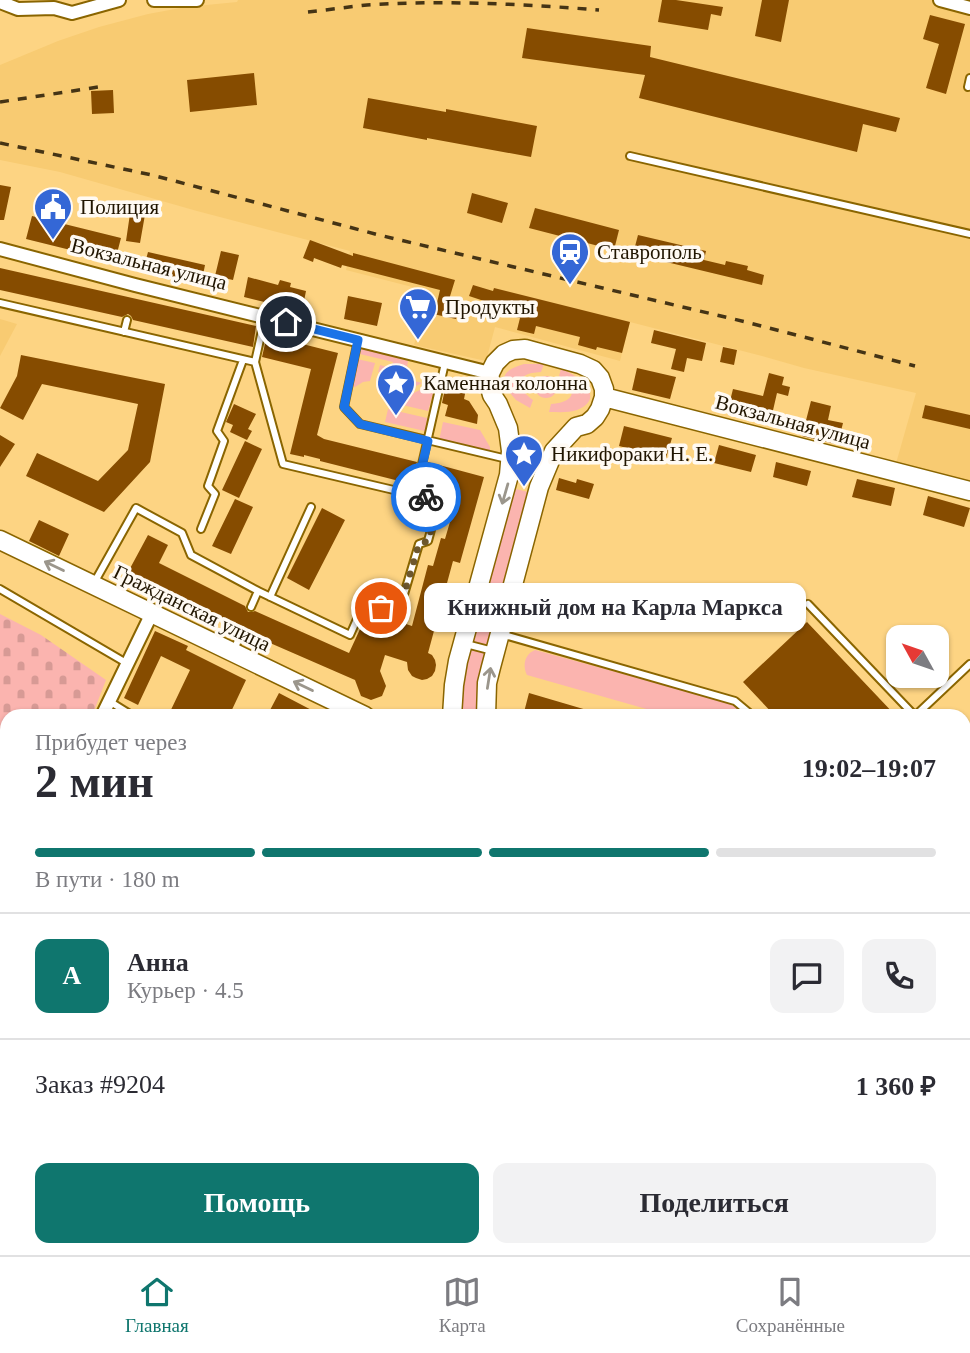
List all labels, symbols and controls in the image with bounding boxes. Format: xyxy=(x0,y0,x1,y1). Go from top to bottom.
public building icon: Полиция xyxy=(32,186,74,241)
place label: Полиция xyxy=(80,195,160,219)
station icon: Ставрополь xyxy=(549,231,591,286)
street label: Вокзальная улица xyxy=(69,233,230,295)
place label: Ставрополь xyxy=(597,240,702,264)
supermarket icon: Продукты xyxy=(397,286,439,341)
pin xyxy=(256,292,316,352)
place label: Продукты xyxy=(445,295,535,319)
icon: home xyxy=(267,303,305,341)
place icon: Каменная колонна xyxy=(375,362,417,417)
place label: Каменная колонна xyxy=(423,371,588,395)
street label: Вокзальная улица xyxy=(713,390,874,454)
place icon: Никифораки Н. Е. xyxy=(503,433,545,488)
place label: Никифораки Н. Е. xyxy=(551,442,713,466)
courier xyxy=(391,462,461,532)
icon: bike xyxy=(407,478,445,516)
one-way arrow xyxy=(497,483,510,505)
one-way arrow xyxy=(44,559,65,573)
street label: Гражданская улица xyxy=(110,560,275,657)
pin xyxy=(351,578,411,638)
callout: Книжный дом на Карла Маркса xyxy=(423,584,804,632)
icon: bag xyxy=(362,589,400,627)
text: Книжный дом на Карла Маркса xyxy=(447,595,783,620)
north arrow xyxy=(886,625,948,688)
map controls xyxy=(886,625,949,688)
one-way arrow xyxy=(483,667,496,690)
one-way arrow xyxy=(293,679,314,692)
text: Прибудет через xyxy=(35,730,187,755)
text: 19:02–19:07 xyxy=(802,754,936,783)
text: 2 мин xyxy=(35,756,154,807)
text: В пути · 180 m xyxy=(35,867,180,892)
button: chat xyxy=(770,939,844,1013)
button: phone xyxy=(862,939,936,1013)
text: Анна xyxy=(127,948,189,977)
text: А xyxy=(63,961,81,990)
text: Курьер · 4.5 xyxy=(127,978,244,1003)
text: Заказ #9204 xyxy=(35,1070,165,1099)
text: 1 360 ₽ xyxy=(856,1072,936,1101)
button: Помощь xyxy=(35,1163,479,1243)
button: Поделиться xyxy=(493,1163,936,1243)
tab: Главная xyxy=(125,1273,189,1337)
tab: Карта xyxy=(439,1273,486,1337)
tab: Сохранённые xyxy=(736,1273,845,1337)

